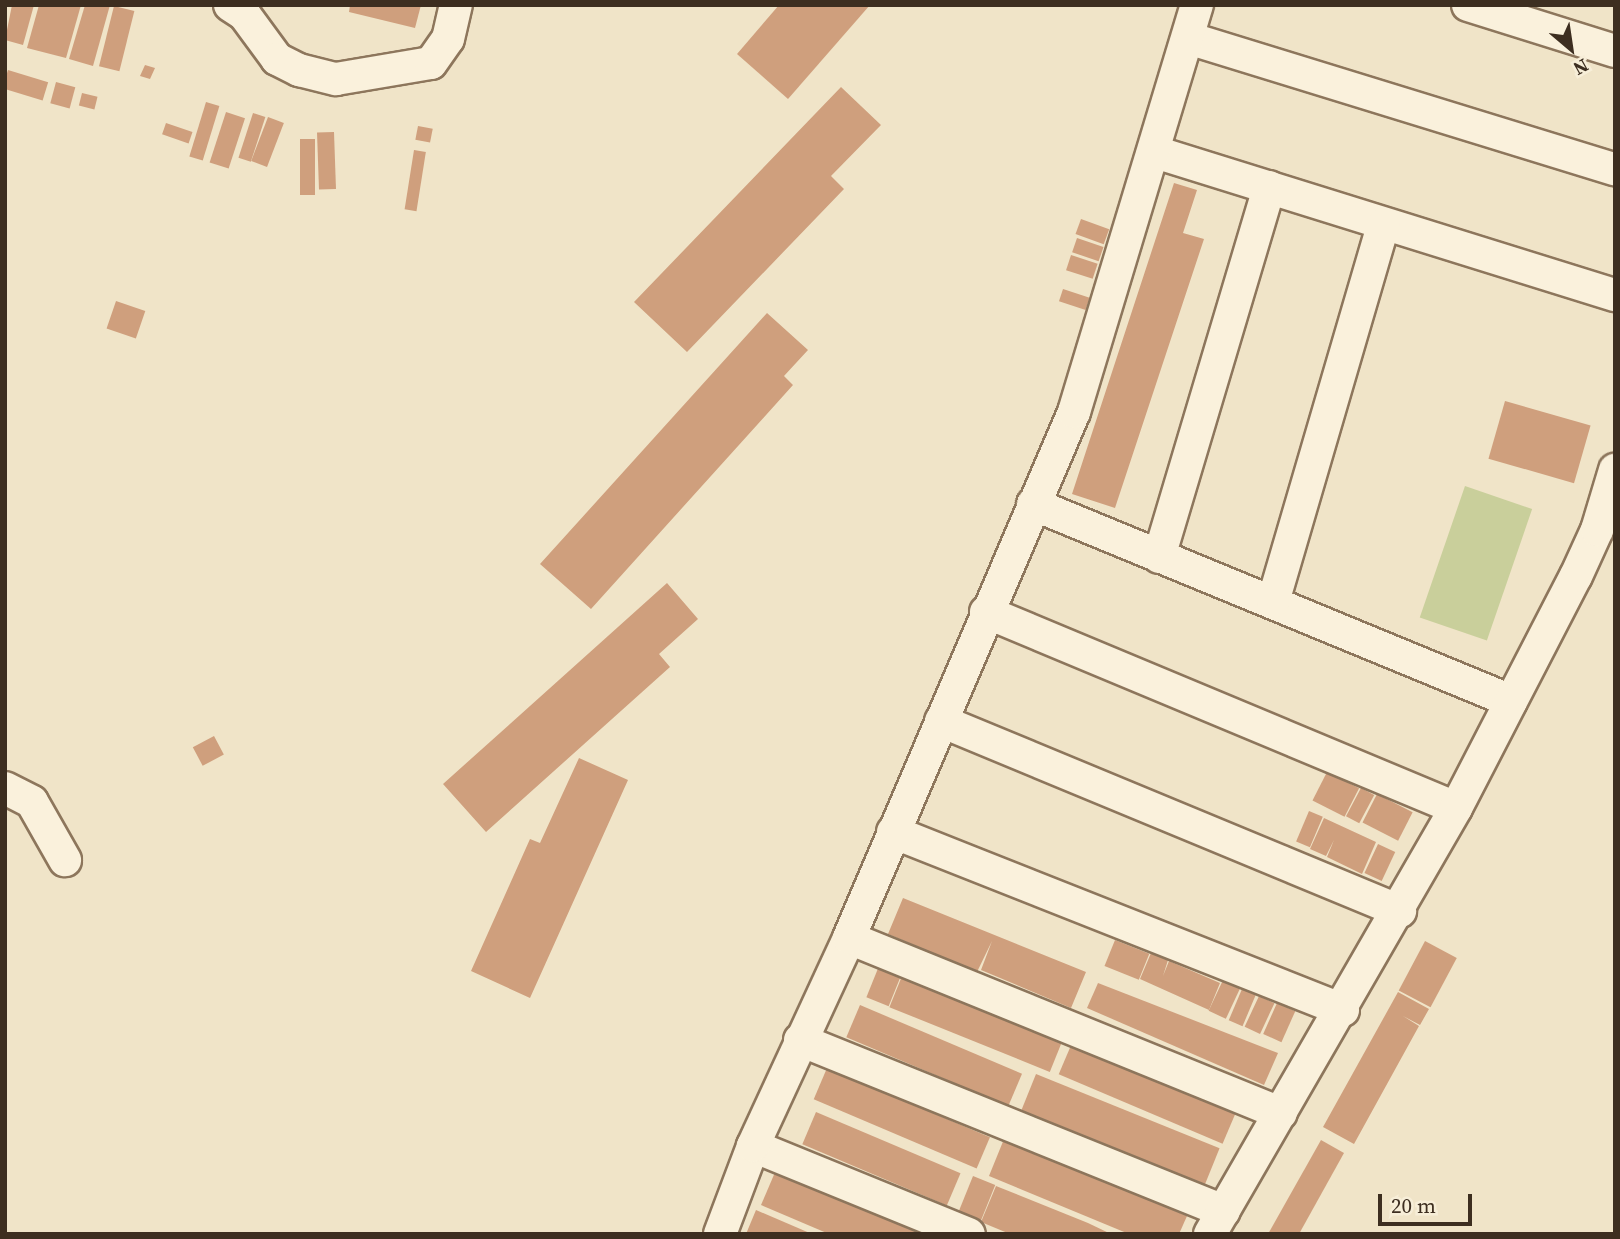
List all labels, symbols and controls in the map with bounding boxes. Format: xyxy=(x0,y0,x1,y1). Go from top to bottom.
north arrow xyxy=(1536,14,1606,84)
text: N xyxy=(1569,53,1594,82)
scale bar xyxy=(1382,1180,1476,1224)
text: 20 m xyxy=(1391,1191,1436,1220)

